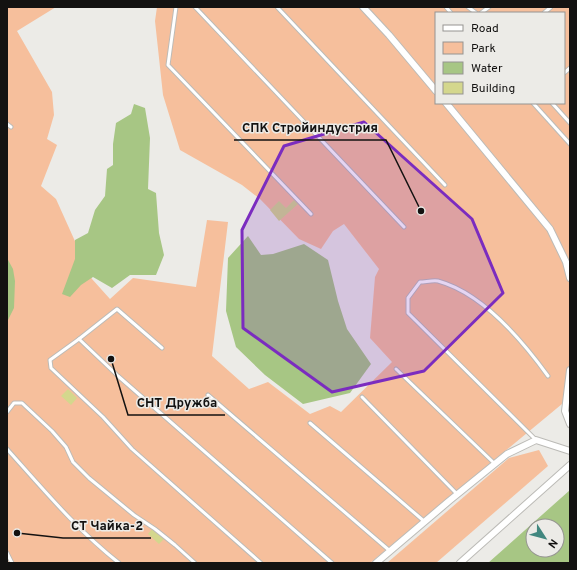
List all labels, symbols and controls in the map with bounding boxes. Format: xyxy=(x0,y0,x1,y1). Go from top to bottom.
legend xyxy=(435,12,565,104)
text: Road xyxy=(471,21,499,37)
text: Park xyxy=(471,41,496,57)
text: Water xyxy=(471,61,503,77)
text: Building xyxy=(471,81,515,97)
callout: СПК Стройиндустрия xyxy=(234,115,386,140)
text: СПК Стройиндустрия xyxy=(242,121,378,137)
callout: СНТ Дружба xyxy=(128,390,225,415)
text: СНТ Дружба xyxy=(137,396,217,412)
callout: СТ Чайка-2 xyxy=(63,513,151,538)
north arrow xyxy=(525,518,565,558)
text: СТ Чайка-2 xyxy=(71,519,143,535)
text: N xyxy=(544,536,560,551)

